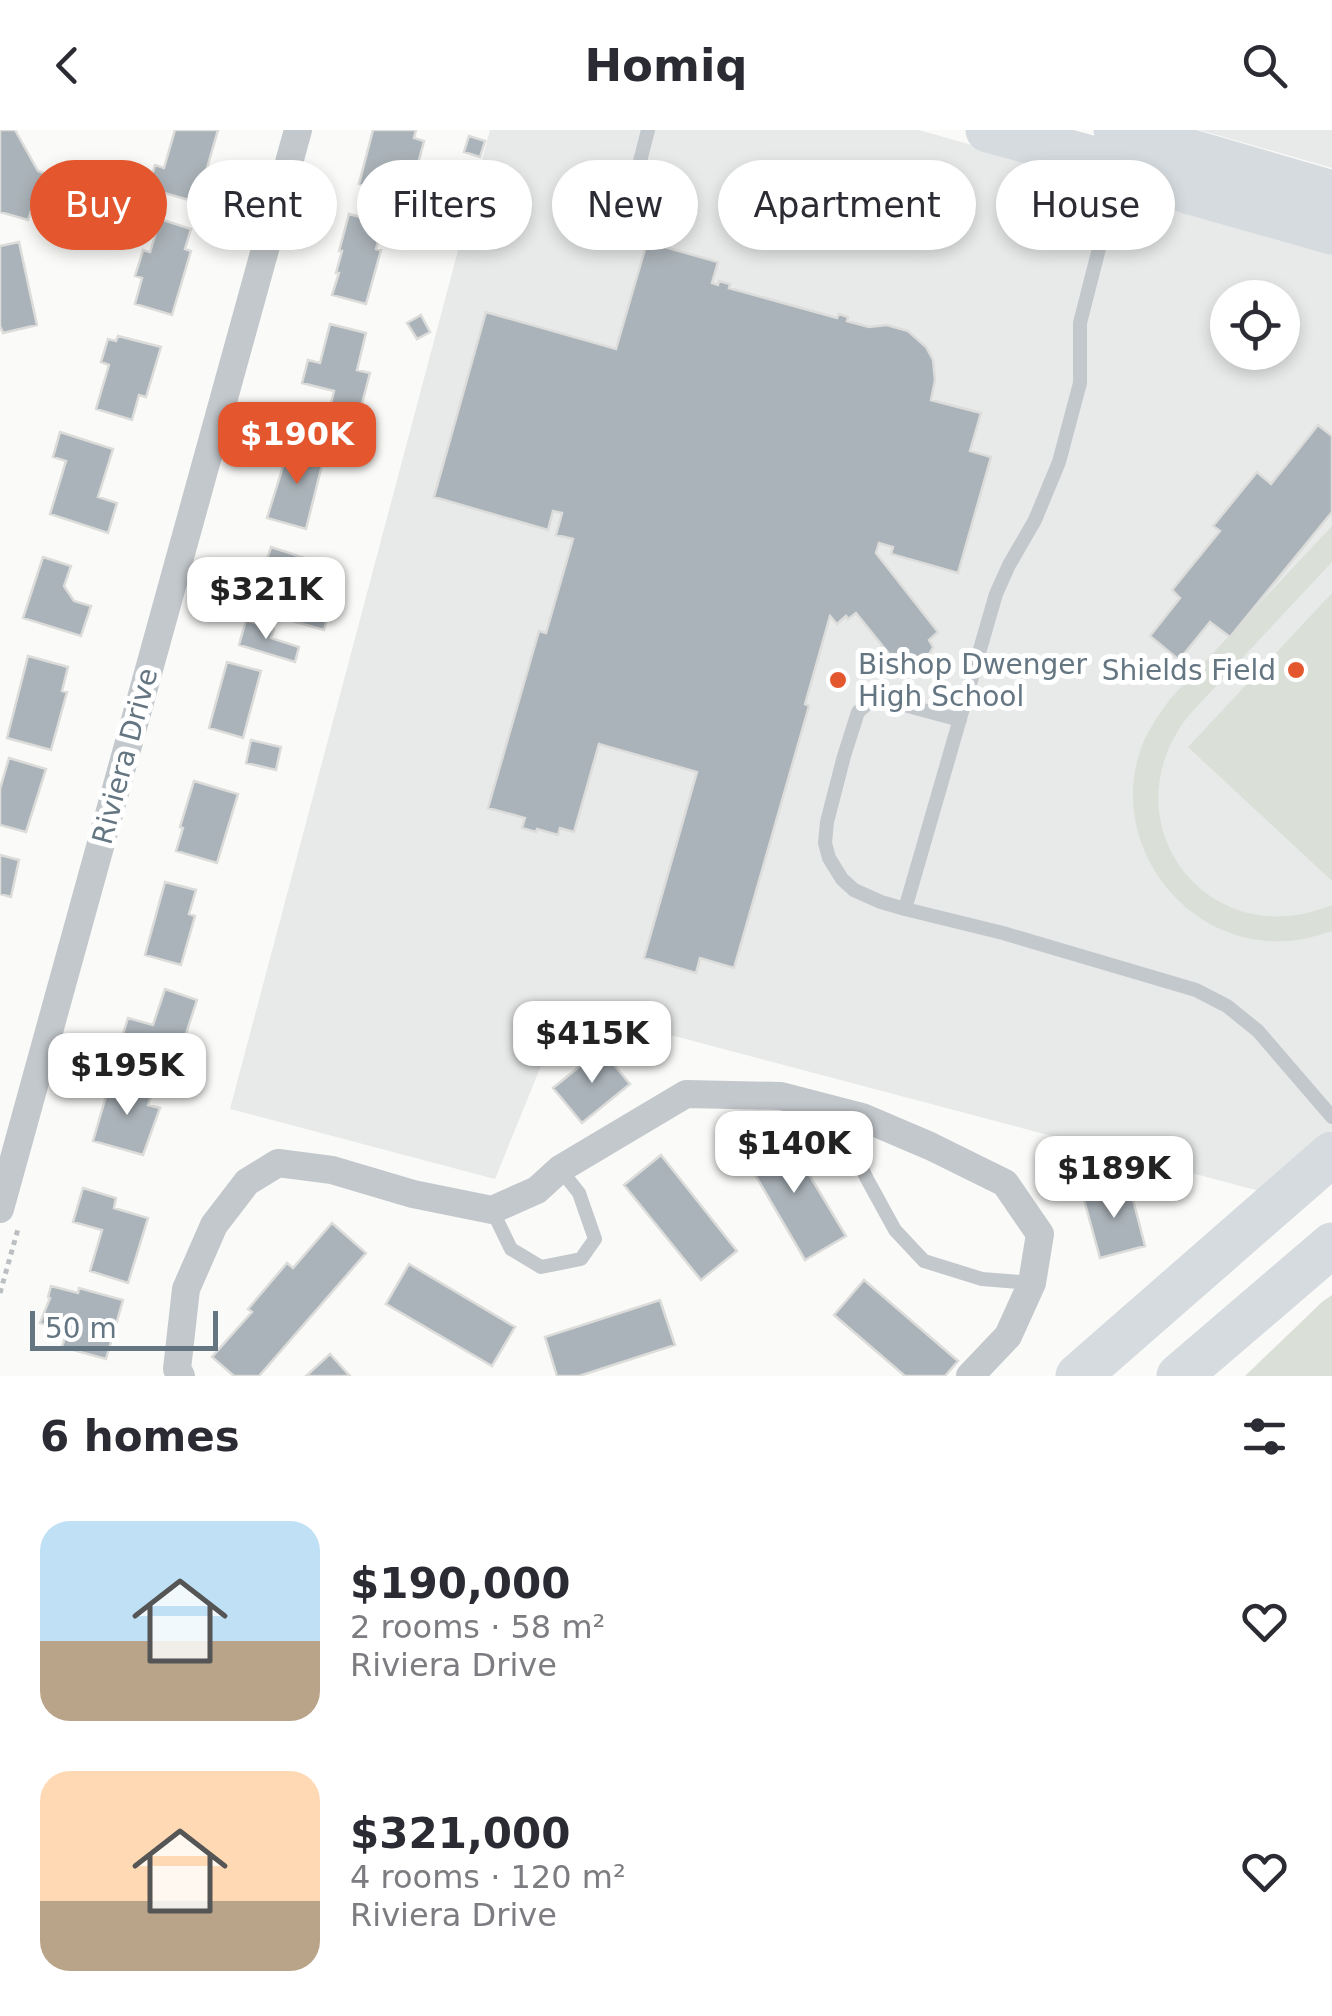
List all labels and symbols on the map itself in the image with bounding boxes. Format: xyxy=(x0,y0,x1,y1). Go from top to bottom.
pin: $190K xyxy=(227,402,367,487)
pin: $321K xyxy=(196,557,336,642)
place label: Bishop Dwenger High School xyxy=(858,648,1088,713)
place label: Shields Field xyxy=(1102,654,1276,687)
marker: Shields Field xyxy=(1285,659,1307,681)
street label: Riviera Drive xyxy=(86,664,164,848)
marker: Bishop Dwenger High School xyxy=(827,669,849,691)
pin: $415K xyxy=(522,1001,662,1086)
pin: $195K xyxy=(57,1033,197,1118)
pin: $140K xyxy=(724,1111,864,1196)
pin: $189K xyxy=(1044,1136,1184,1221)
scale bar xyxy=(30,1306,218,1350)

